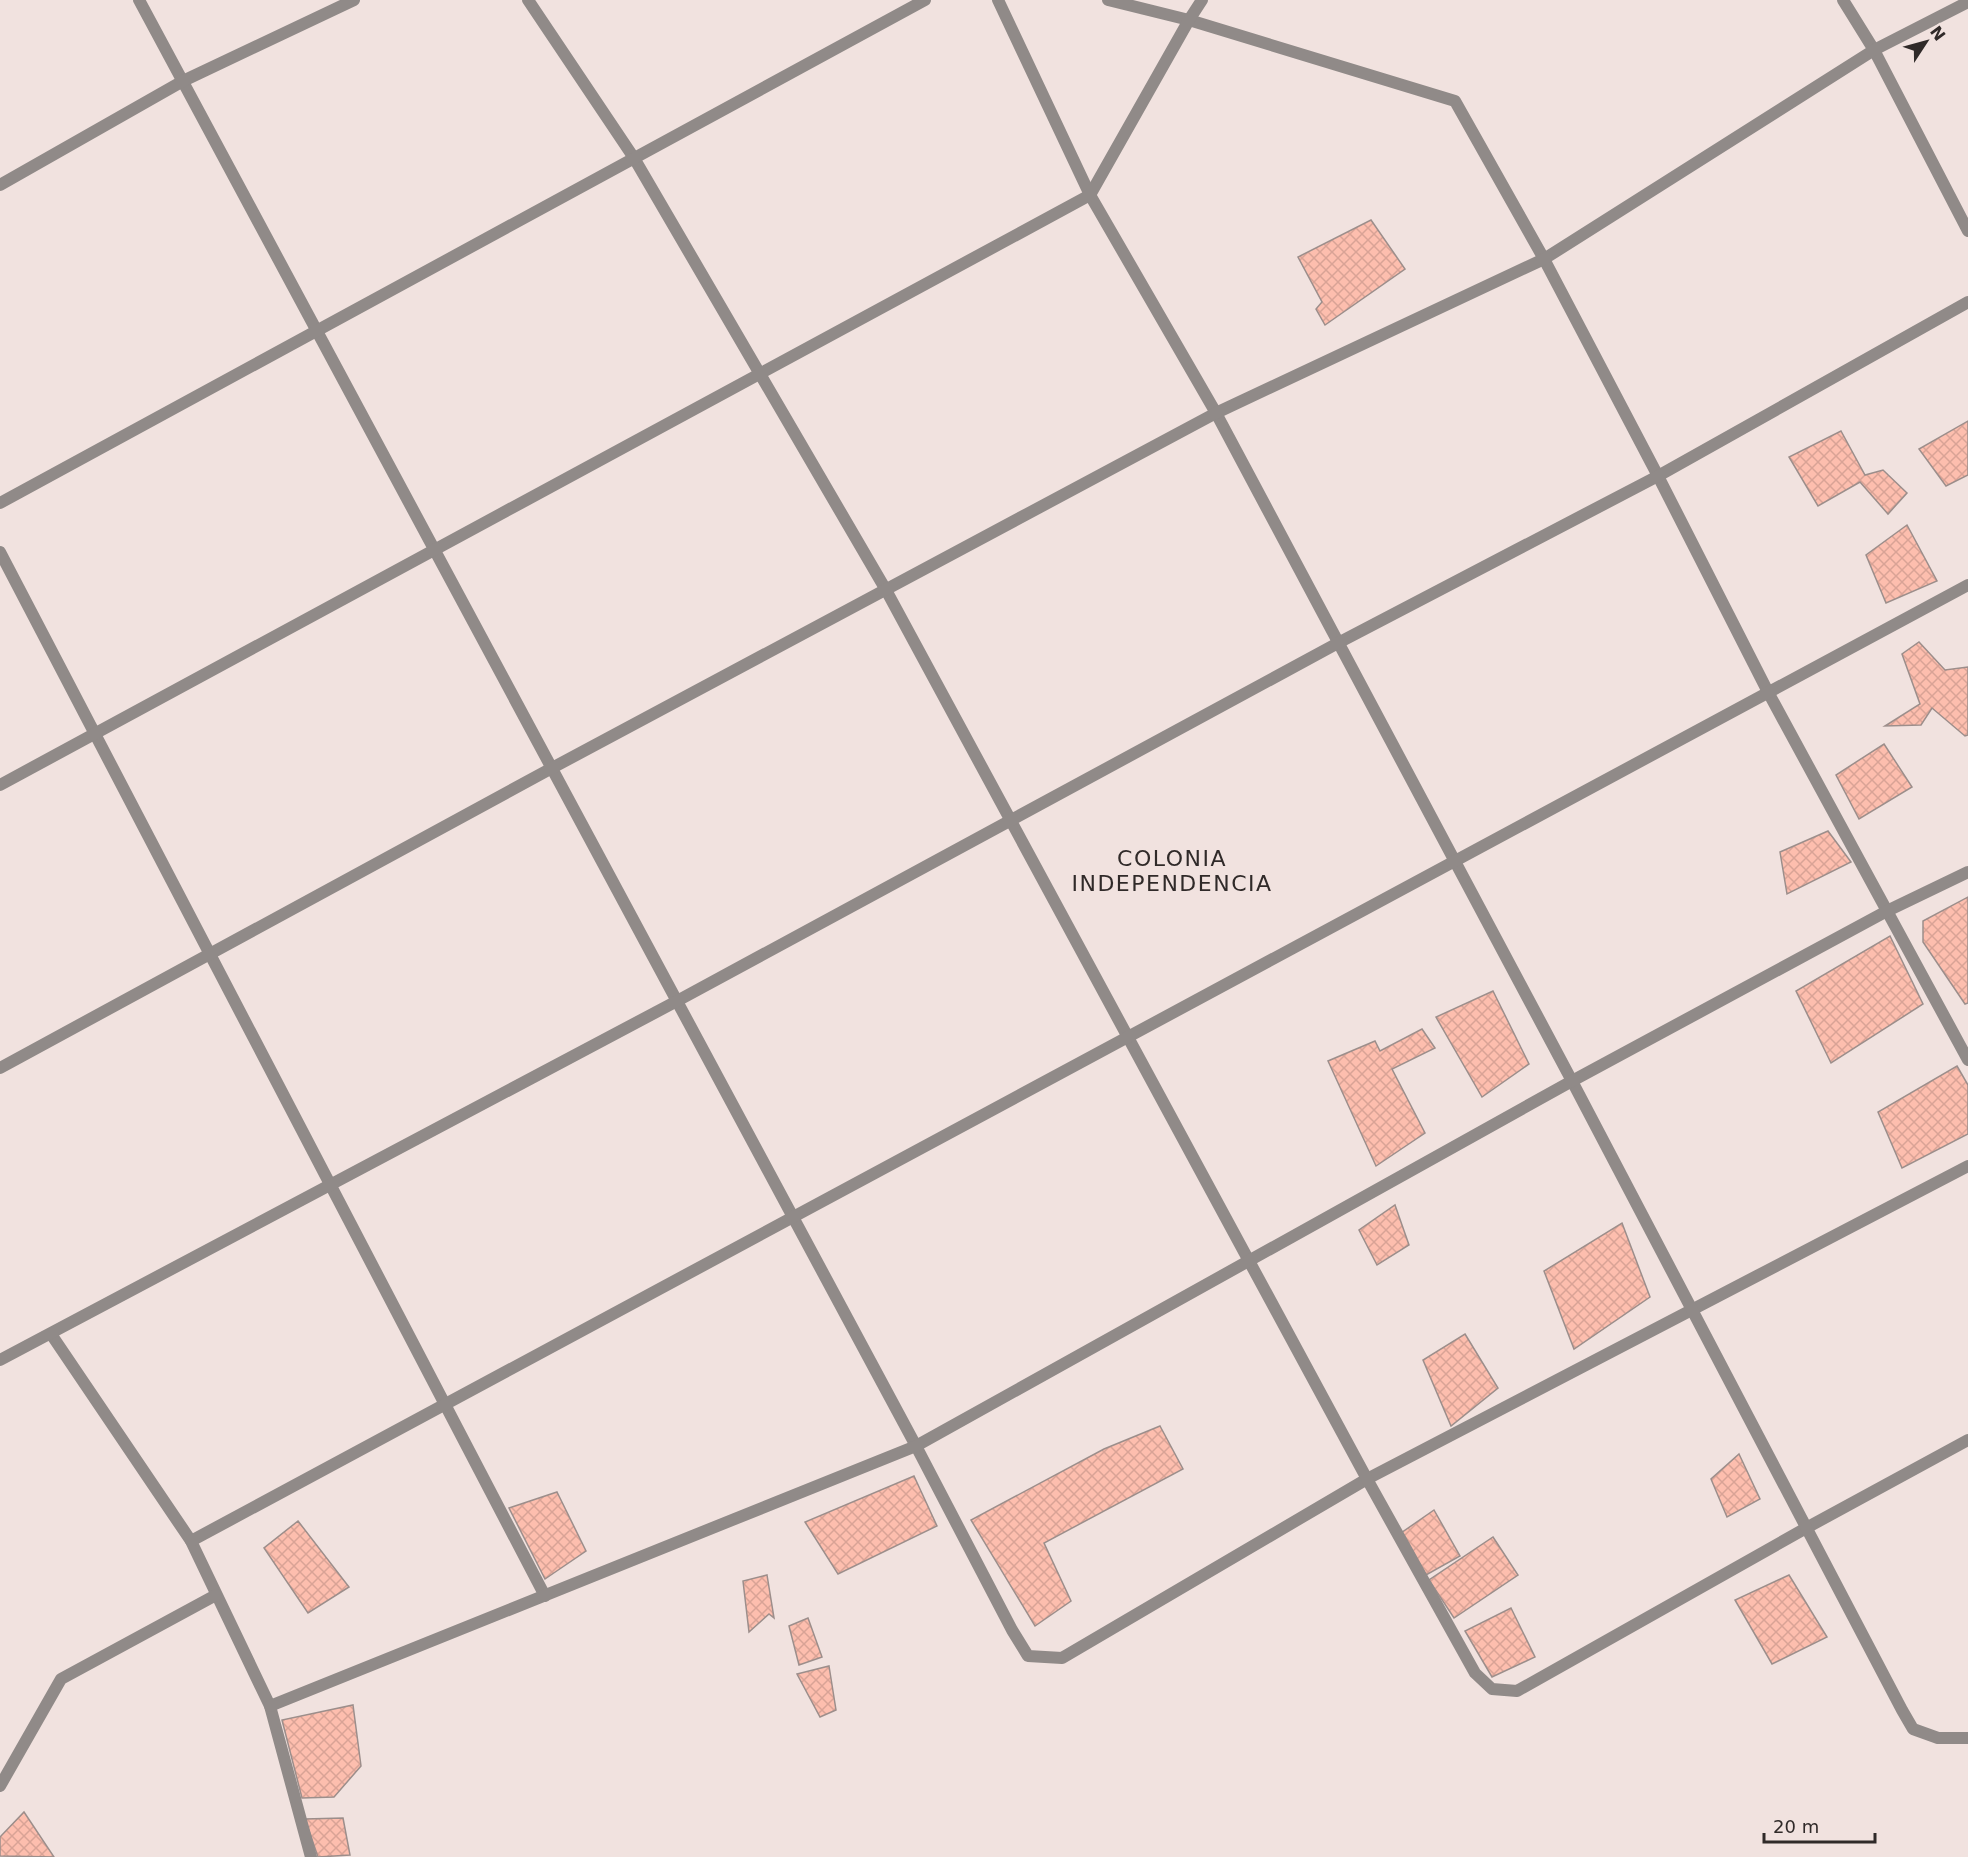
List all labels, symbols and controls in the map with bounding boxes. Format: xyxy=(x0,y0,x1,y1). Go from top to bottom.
north arrow xyxy=(1896,12,1956,72)
text: N xyxy=(1926,22,1949,44)
district label: COLONIA INDEPENDENCIA xyxy=(1071,846,1273,896)
scale bar xyxy=(1764,1806,1875,1844)
text: 20 m xyxy=(1773,1816,1819,1837)

